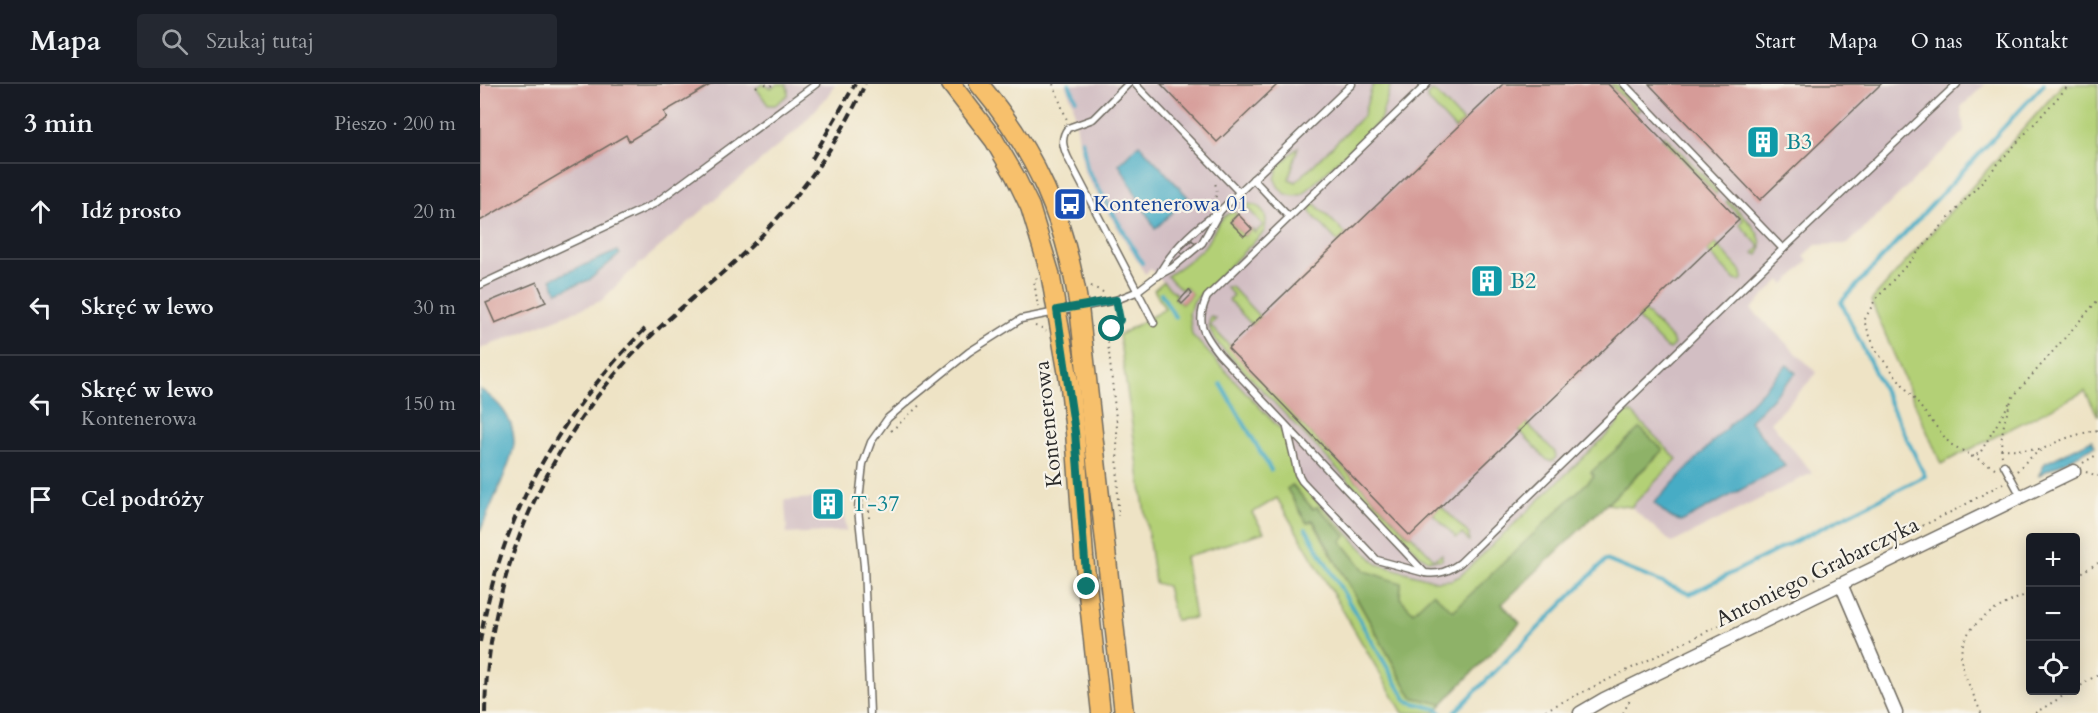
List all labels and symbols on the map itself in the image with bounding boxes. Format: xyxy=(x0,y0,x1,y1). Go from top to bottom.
building icon: B3 xyxy=(1745,124,1781,160)
place label: B3 xyxy=(1786,127,1812,157)
bus stop icon: Kontenerowa 01 xyxy=(1052,186,1088,222)
place label: Kontenerowa 01 xyxy=(1093,189,1249,219)
building icon: B2 xyxy=(1469,263,1505,299)
place label: B2 xyxy=(1510,266,1536,296)
route start xyxy=(1098,315,1124,341)
street label: Kontenerowa xyxy=(1026,359,1070,489)
building icon: T-37 xyxy=(810,486,846,522)
place label: T-37 xyxy=(851,489,899,519)
street label: Antoniego Grabarczyka xyxy=(1710,509,1924,634)
route end xyxy=(1073,573,1099,599)

